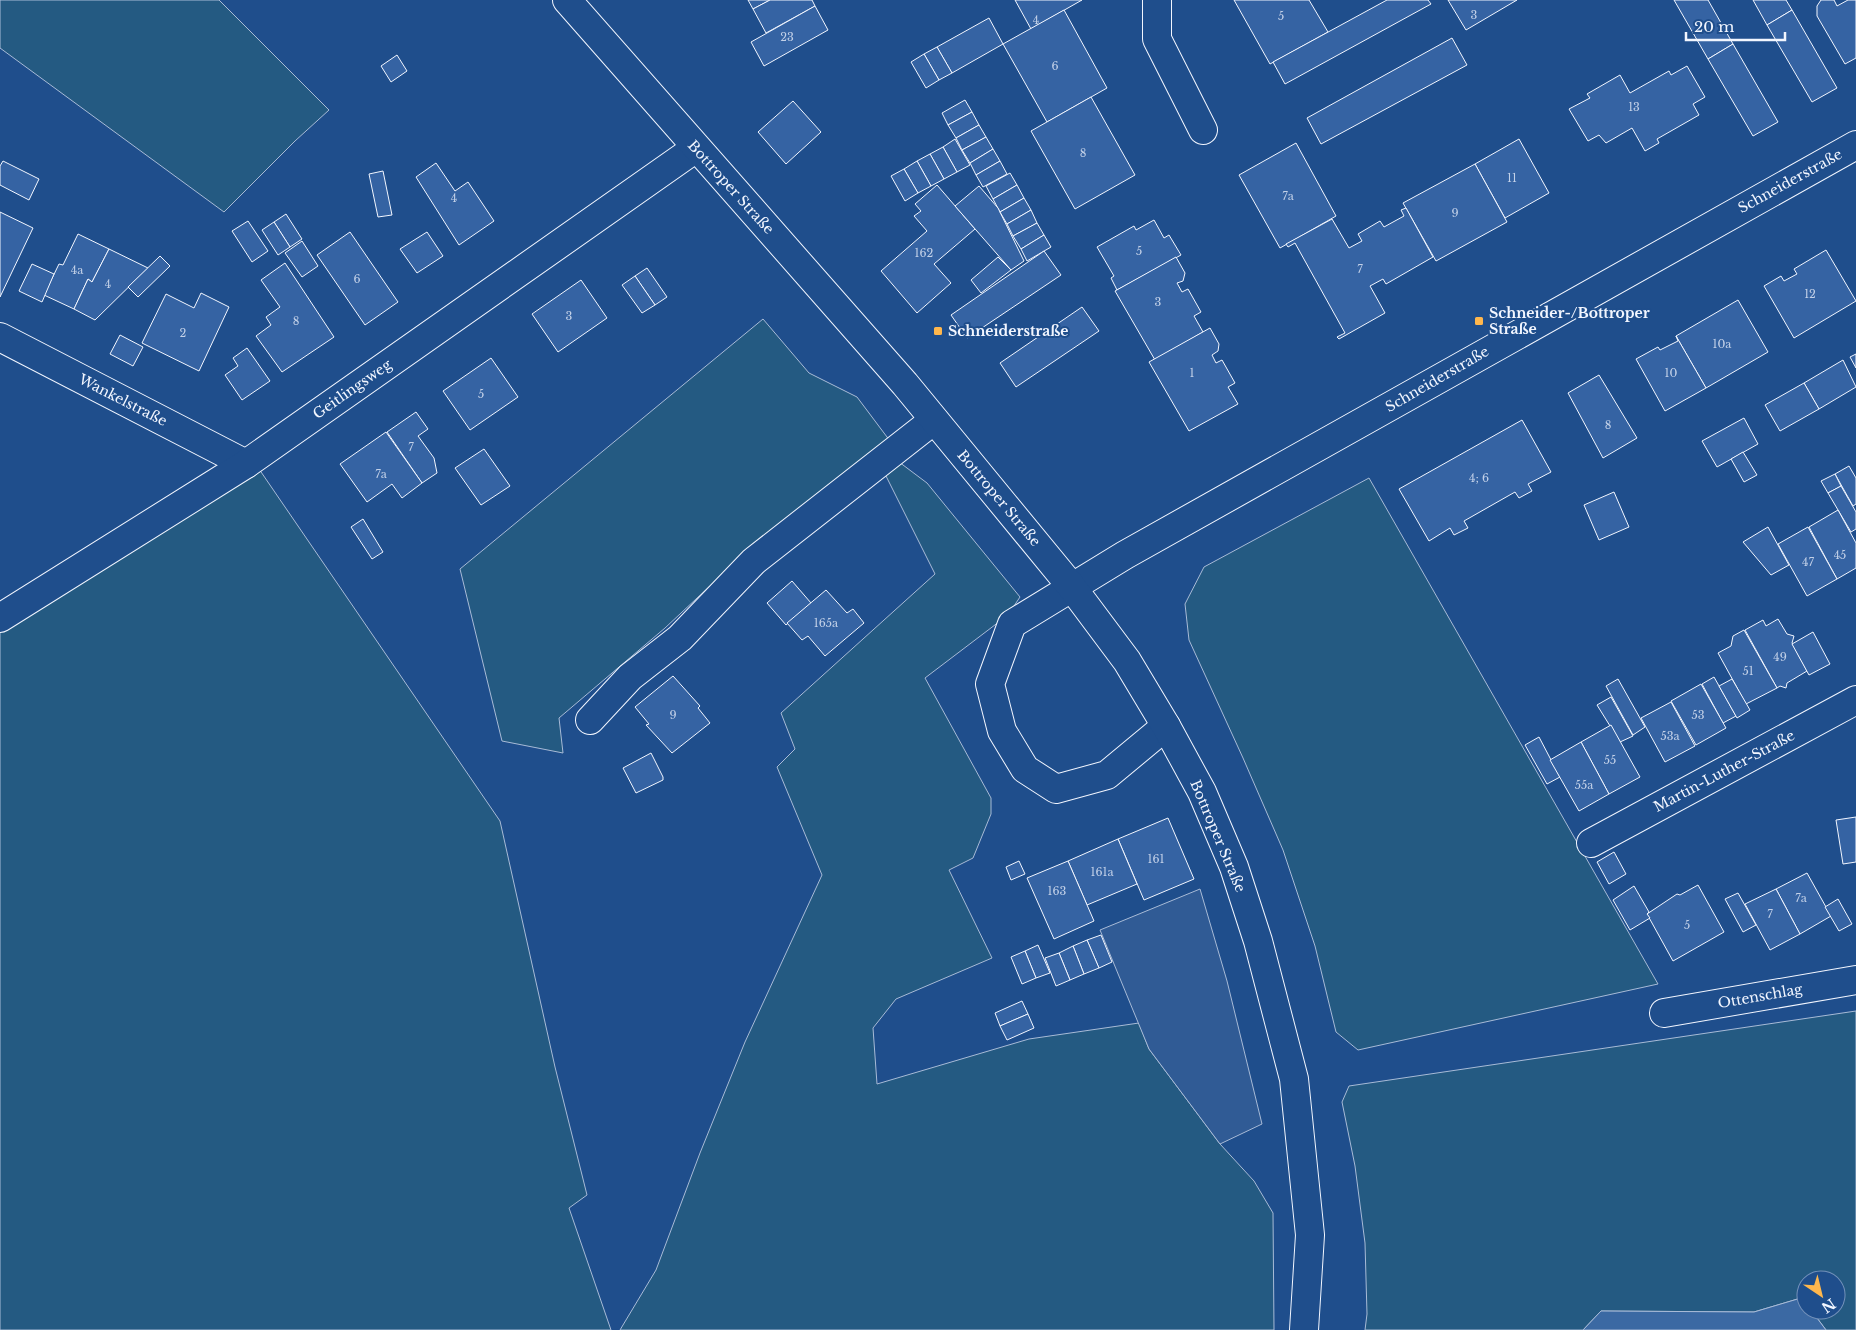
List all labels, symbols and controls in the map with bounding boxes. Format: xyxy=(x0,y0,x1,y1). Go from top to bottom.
house number: 3 xyxy=(1471,8,1478,22)
house number: 5 xyxy=(1278,9,1284,23)
scale bar xyxy=(1686,10,1785,42)
house number: 4 xyxy=(1033,13,1039,27)
text: 20 m xyxy=(1694,17,1734,36)
house number: 23 xyxy=(780,30,794,44)
house number: 6 xyxy=(1051,59,1059,73)
house number: 13 xyxy=(1628,100,1640,114)
street label: Bottroper Straße xyxy=(684,136,778,238)
street label: Schneiderstraße xyxy=(1735,145,1845,217)
house number: 8 xyxy=(1080,146,1086,160)
house number: 11 xyxy=(1507,171,1517,185)
house number: 7a xyxy=(1282,189,1295,203)
house number: 4 xyxy=(451,191,457,205)
house number: 9 xyxy=(1451,206,1459,220)
house number: 5 xyxy=(1136,244,1142,258)
house number: 162 xyxy=(915,246,934,260)
house number: 7 xyxy=(1357,262,1363,276)
house number: 4a xyxy=(71,263,84,277)
house number: 6 xyxy=(353,272,361,286)
house number: 4 xyxy=(105,277,111,291)
house number: 12 xyxy=(1804,287,1816,301)
house number: 3 xyxy=(1155,295,1162,309)
place label: Schneider-/Bottroper Straße xyxy=(1489,304,1650,338)
house number: 3 xyxy=(566,309,573,323)
house number: 8 xyxy=(293,314,299,328)
marker: Schneider-/Bottroper Straße xyxy=(1473,315,1485,327)
place label: Schneiderstraße xyxy=(948,322,1069,340)
marker: Schneiderstraße xyxy=(932,325,944,337)
house number: 2 xyxy=(180,326,187,340)
house number: 10a xyxy=(1713,337,1732,351)
street label: Schneiderstraße xyxy=(1382,342,1492,416)
street label: Geitlingsweg xyxy=(309,355,395,423)
house number: 1 xyxy=(1190,366,1195,380)
house number: 10 xyxy=(1665,366,1678,380)
street label: Wankelstraße xyxy=(75,370,170,430)
house number: 5 xyxy=(478,387,484,401)
house number: 8 xyxy=(1605,418,1611,432)
house number: 7 xyxy=(408,440,414,454)
street label: Bottroper Straße xyxy=(953,446,1045,550)
house number: 7a xyxy=(375,467,388,481)
house number: 4; 6 xyxy=(1469,471,1489,485)
house number: 45 xyxy=(1834,548,1846,562)
house number: 47 xyxy=(1802,555,1814,569)
house number: 165a xyxy=(814,616,839,630)
house number: 49 xyxy=(1773,650,1787,664)
house number: 51 xyxy=(1742,664,1754,678)
house number: 9 xyxy=(669,708,677,722)
house number: 53 xyxy=(1691,708,1705,722)
street label: Martin-Luther-Straße xyxy=(1650,726,1798,816)
house number: 53a xyxy=(1660,729,1680,743)
house number: 55 xyxy=(1604,753,1616,767)
street label: Bottroper Straße xyxy=(1186,777,1250,895)
house number: 55a xyxy=(1575,778,1594,792)
house number: 161 xyxy=(1148,852,1165,866)
house number: 161a xyxy=(1091,865,1114,879)
house number: 163 xyxy=(1048,884,1067,898)
house number: 7a xyxy=(1795,891,1808,905)
house number: 7 xyxy=(1767,907,1773,921)
house number: 5 xyxy=(1684,918,1690,932)
street label: Ottenschlag xyxy=(1716,980,1804,1012)
north arrow xyxy=(1796,1270,1846,1320)
text: N xyxy=(1818,1294,1839,1317)

